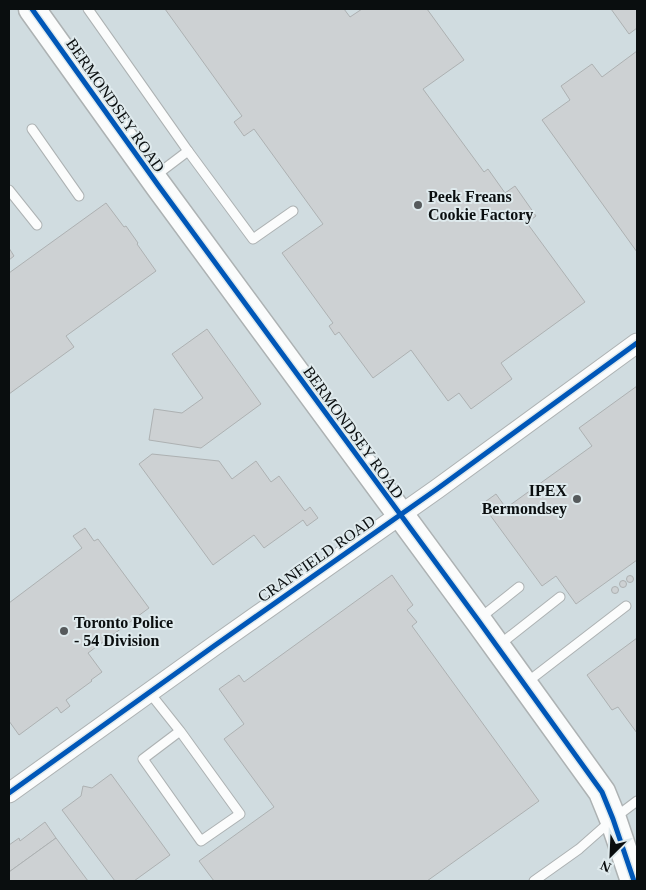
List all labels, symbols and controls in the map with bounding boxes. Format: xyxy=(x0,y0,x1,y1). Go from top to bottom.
street label: BERMONDSEY ROAD xyxy=(63,35,168,175)
place label: Peek Freans Cookie Factory xyxy=(428,188,533,224)
marker: Peek Freans Cookie Factory xyxy=(412,199,424,211)
street label: BERMONDSEY ROAD xyxy=(300,363,407,502)
place label: IPEX Bermondsey xyxy=(482,482,567,518)
marker: IPEX Bermondsey xyxy=(571,493,583,505)
street label: CRANFIELD ROAD xyxy=(254,512,378,605)
place label: Toronto Police - 54 Division xyxy=(74,614,173,649)
marker: Toronto Police - 54 Division xyxy=(58,625,70,637)
north arrow xyxy=(586,830,636,880)
text: N xyxy=(598,858,614,875)

